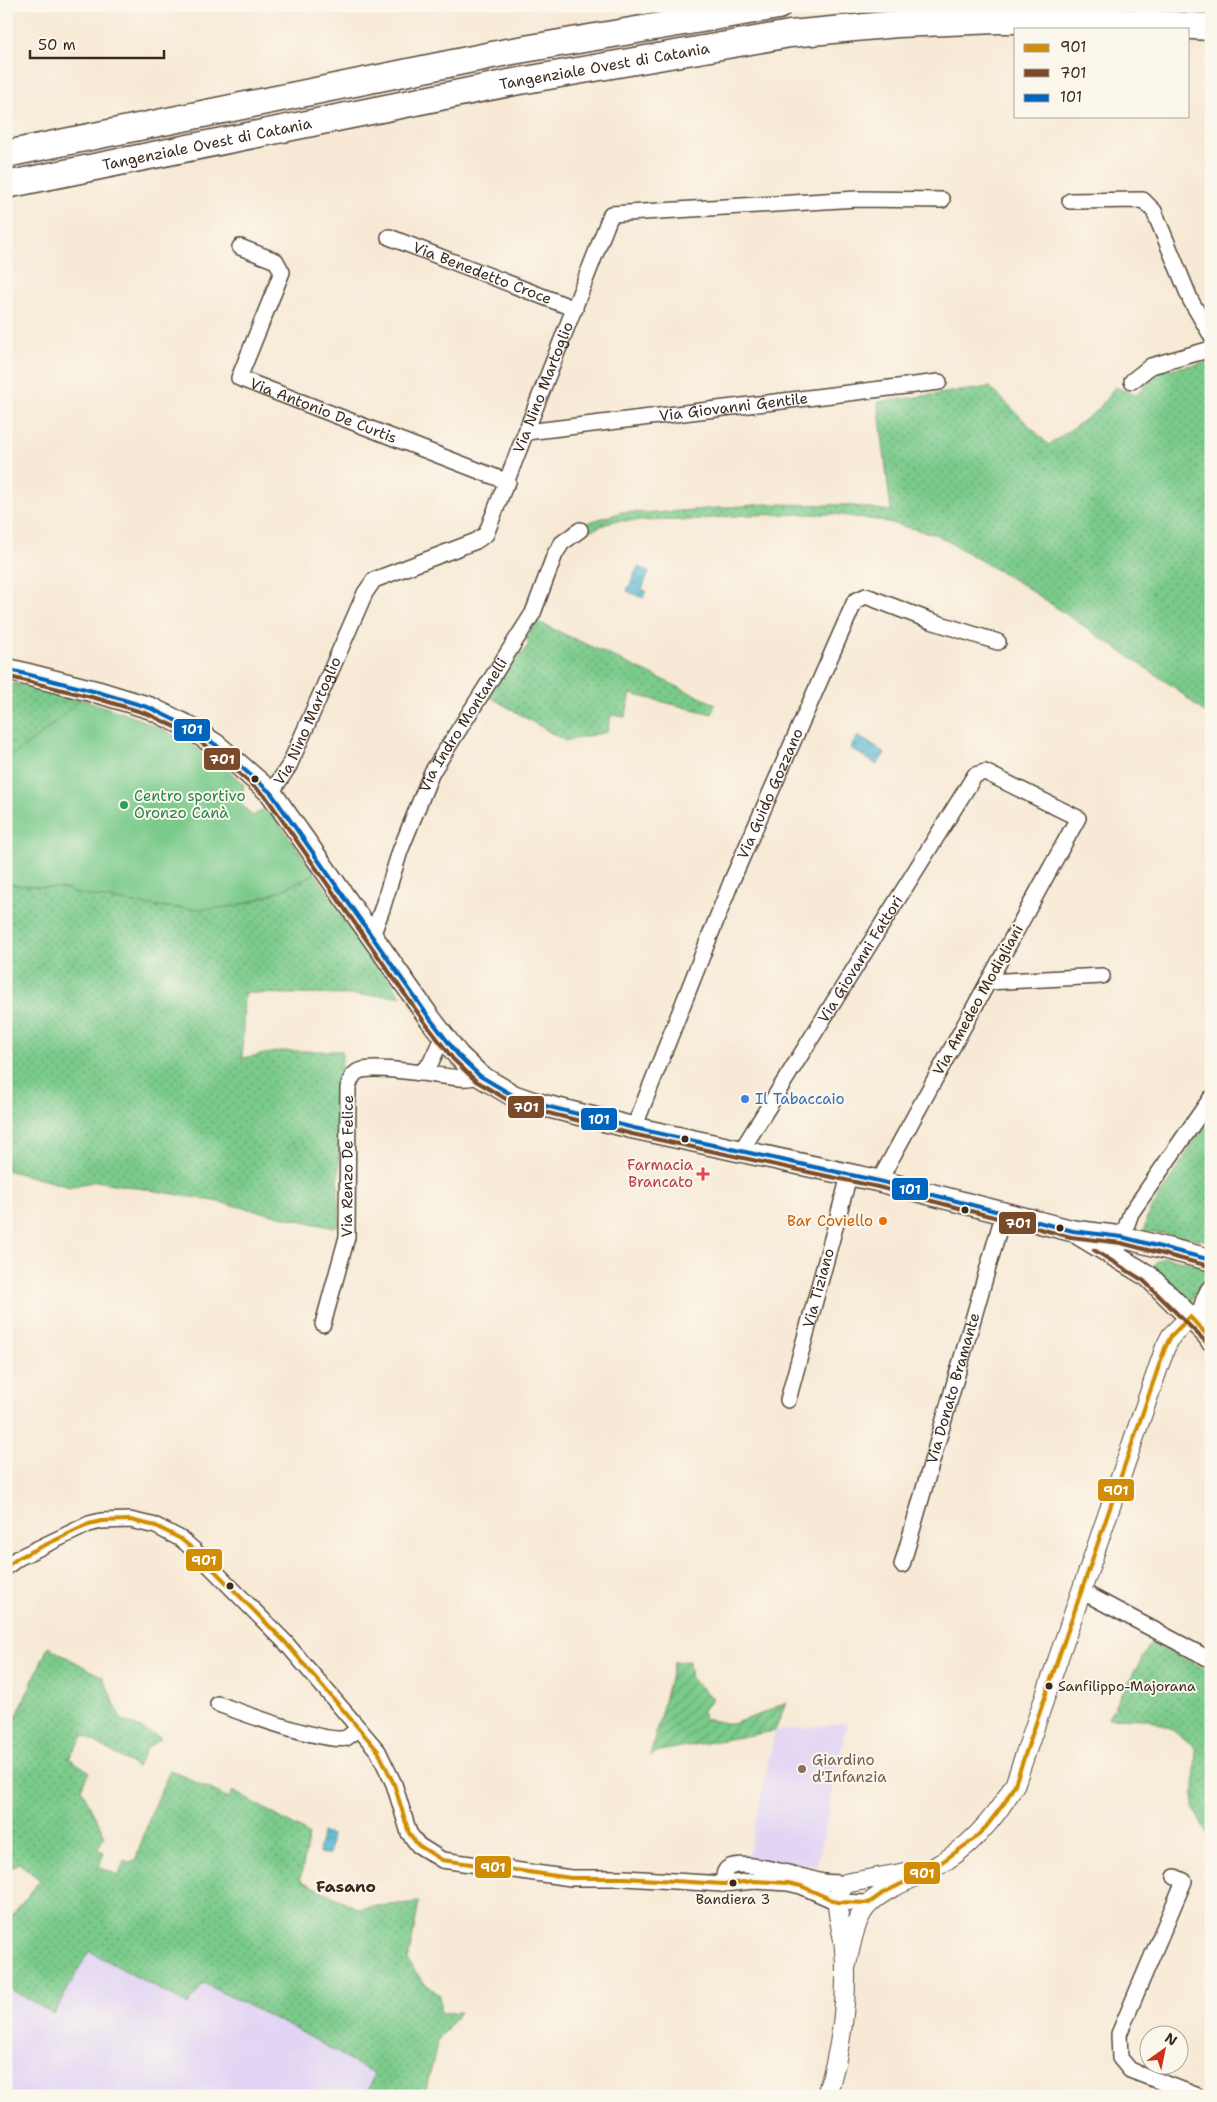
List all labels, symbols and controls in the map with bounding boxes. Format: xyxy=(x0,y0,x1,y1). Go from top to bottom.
scale bar xyxy=(30,28,164,60)
legend xyxy=(1014,28,1190,118)
text: 50 m xyxy=(38,35,76,55)
text: 901 xyxy=(1060,37,1087,57)
street label: Tangenziale Ovest di Catania xyxy=(497,38,712,95)
text: 701 xyxy=(1060,63,1086,83)
text: 101 xyxy=(1060,87,1082,107)
street label: Tangenziale Ovest di Catania xyxy=(101,113,314,175)
street label: Via Benedetto Croce xyxy=(410,237,555,309)
street label: Via Nino Martoglio xyxy=(509,319,578,456)
street label: Via Antonio De Curtis xyxy=(247,373,400,448)
street label: Via Giovanni Gentile xyxy=(658,388,809,426)
street label: Via Nino Martoglio xyxy=(269,654,346,789)
street label: Via Indro Montanelli xyxy=(415,654,512,795)
line badge: 101 xyxy=(173,718,211,742)
text: 101 xyxy=(181,720,203,738)
street label: Via Guido Gozzano xyxy=(732,725,808,862)
line badge: 701 xyxy=(203,747,241,771)
text: 701 xyxy=(209,750,235,768)
unlabelled marker xyxy=(250,774,260,784)
place label: Centro sportivo Oronzo Canà xyxy=(134,786,246,823)
marker: Centro sportivo Oronzo Canà xyxy=(118,799,130,811)
street label: Via Giovanni Fattori xyxy=(813,892,908,1027)
street label: Via Amedeo Modigliani xyxy=(928,921,1028,1079)
place label: Il Tabaccaio xyxy=(755,1089,845,1109)
marker: Il Tabaccaio xyxy=(739,1093,751,1105)
street label: Via Renzo De Felice xyxy=(337,1095,358,1238)
line badge: 701 xyxy=(507,1095,545,1119)
text: 701 xyxy=(513,1098,539,1116)
line badge: 101 xyxy=(580,1107,618,1131)
text: 101 xyxy=(588,1110,610,1128)
unlabelled marker xyxy=(680,1134,690,1144)
place label: Farmacia Brancato xyxy=(627,1155,694,1192)
marker: Farmacia Brancato xyxy=(697,1168,709,1180)
line badge: 101 xyxy=(891,1177,929,1201)
text: 101 xyxy=(899,1180,921,1198)
unlabelled marker xyxy=(960,1205,970,1215)
place label: Bar Coviello xyxy=(787,1211,873,1231)
line badge: 701 xyxy=(998,1211,1037,1235)
text: 701 xyxy=(1005,1214,1031,1232)
marker: Bar Coviello xyxy=(877,1215,889,1227)
unlabelled marker xyxy=(1055,1223,1065,1233)
street label: Via Tiziano xyxy=(798,1246,839,1330)
street label: Via Donato Bramante xyxy=(922,1310,984,1466)
line badge: 901 xyxy=(1097,1478,1135,1502)
text: 901 xyxy=(1103,1481,1129,1499)
line badge: 901 xyxy=(185,1548,223,1572)
text: 901 xyxy=(191,1551,217,1569)
unlabelled marker xyxy=(225,1581,235,1591)
place label: Sanfilippo-Majorana xyxy=(1058,1677,1196,1695)
marker: Sanfilippo-Majorana xyxy=(1044,1681,1054,1691)
place label: Giardino d'Infanzia xyxy=(812,1750,887,1787)
marker: Giardino d'Infanzia xyxy=(796,1763,808,1775)
line badge: 901 xyxy=(474,1855,512,1879)
text: 901 xyxy=(480,1858,506,1876)
line badge: 901 xyxy=(903,1861,941,1885)
text: 901 xyxy=(909,1864,935,1882)
district label: Fasano xyxy=(316,1876,376,1897)
marker: Bandiera 3 xyxy=(728,1878,738,1888)
place label: Bandiera 3 xyxy=(696,1890,770,1908)
north arrow xyxy=(1140,2024,1190,2074)
text: N xyxy=(1162,2029,1181,2050)

